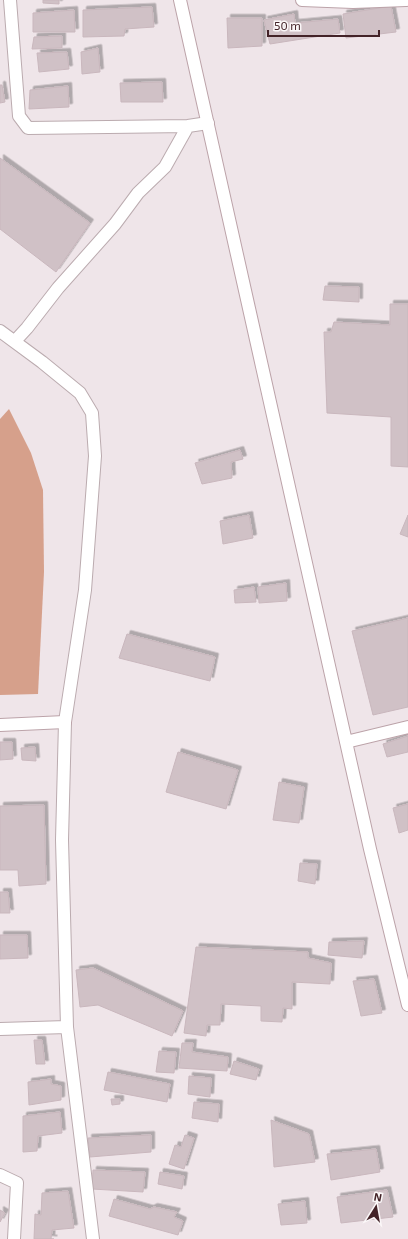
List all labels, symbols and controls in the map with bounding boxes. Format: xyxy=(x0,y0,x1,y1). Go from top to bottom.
scale bar xyxy=(268,12,379,38)
text: 50 m xyxy=(274,18,301,32)
north arrow xyxy=(356,1187,396,1227)
text: N xyxy=(373,1190,383,1204)

